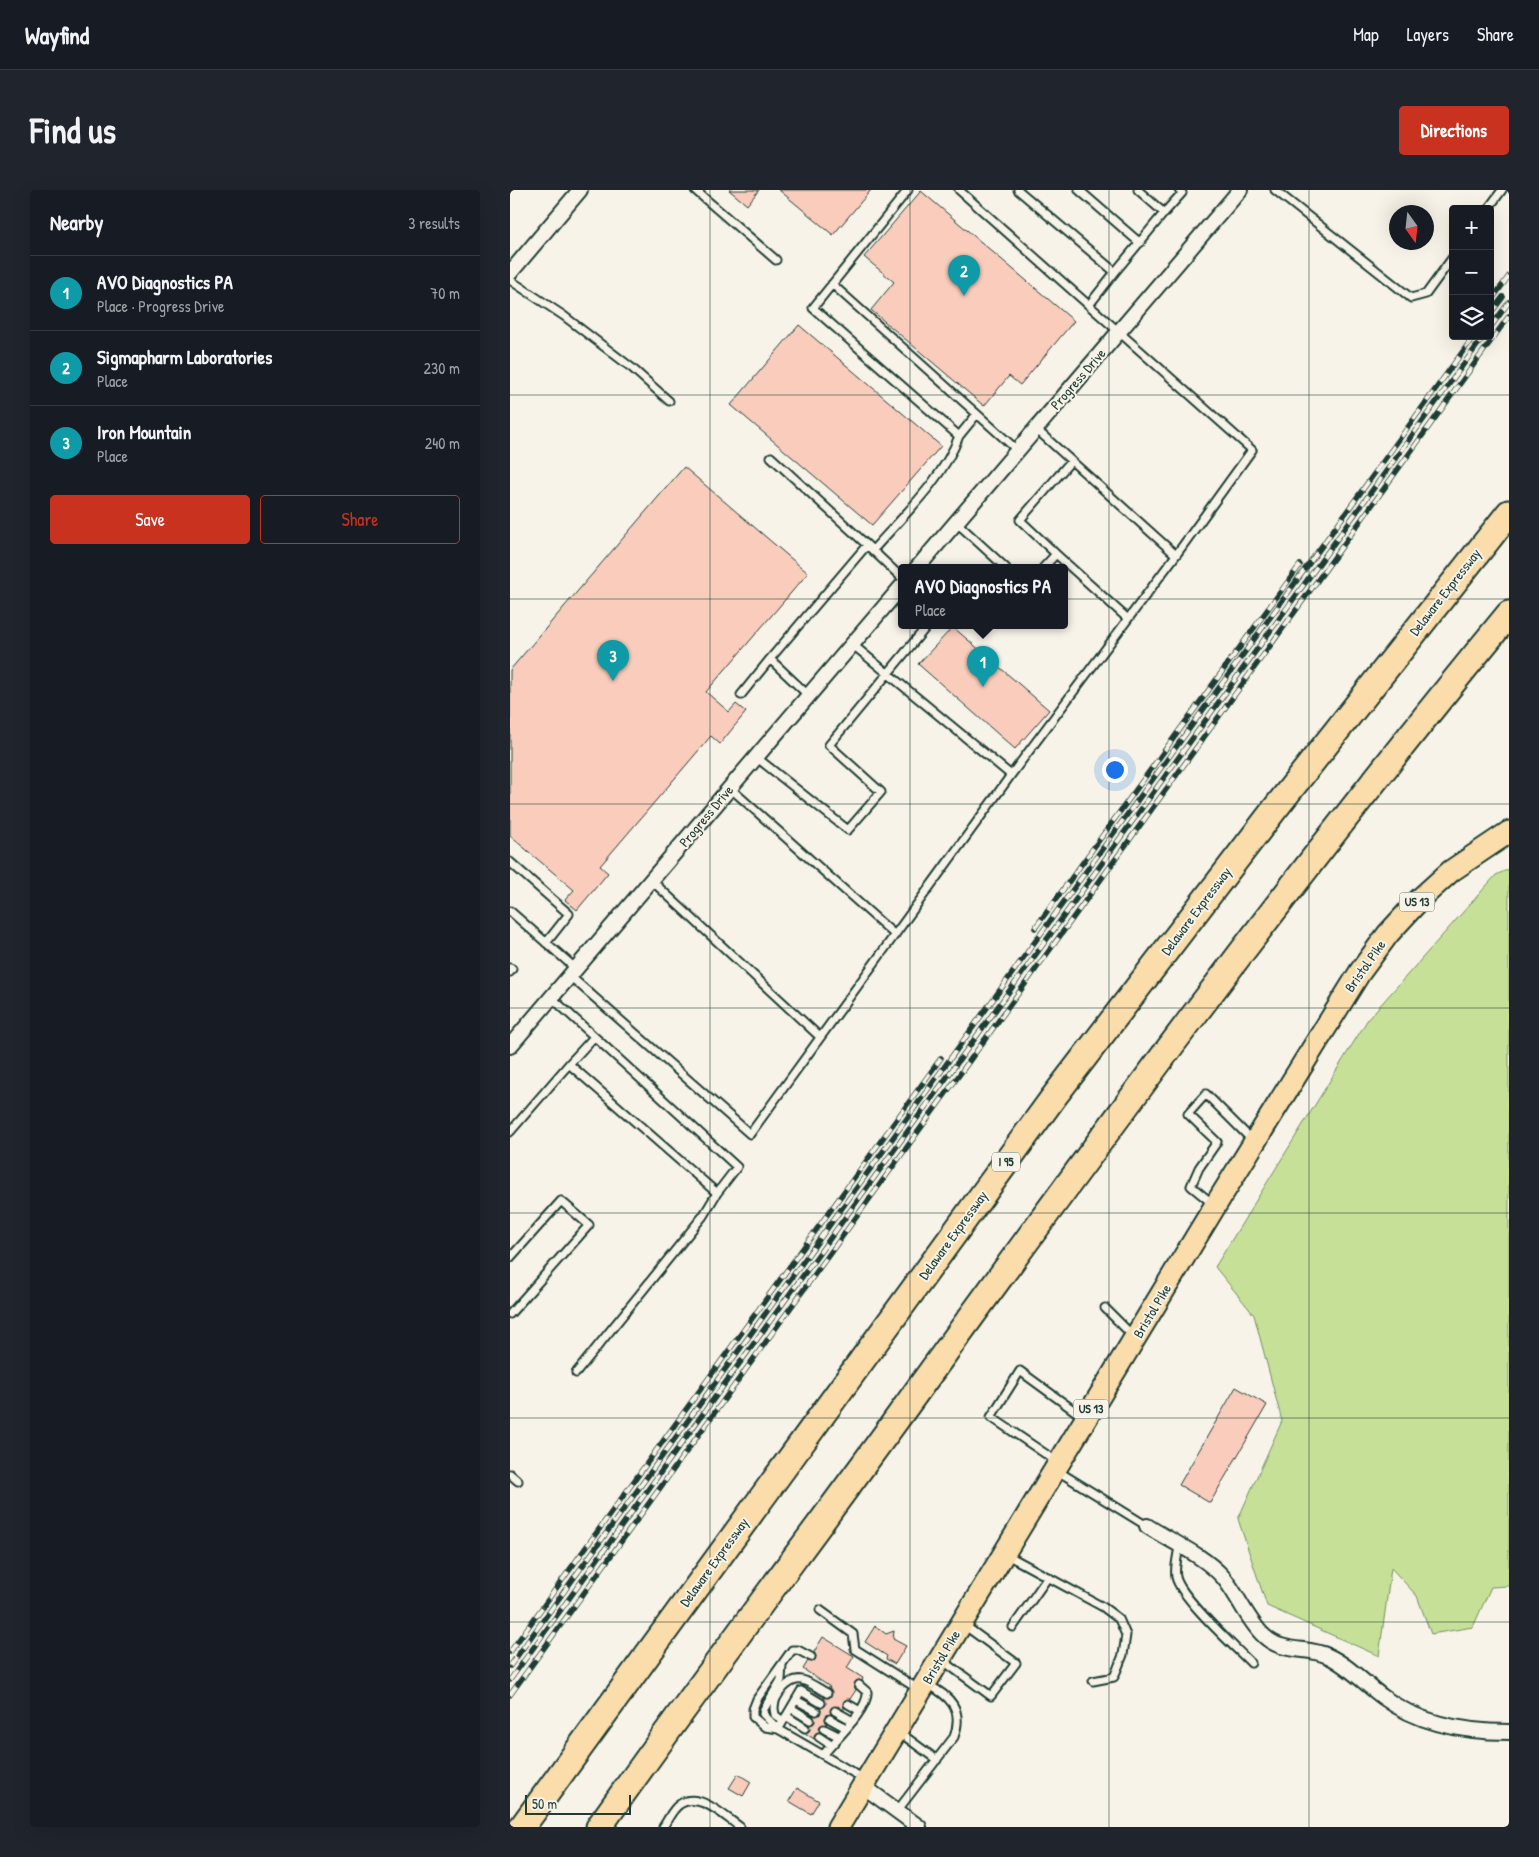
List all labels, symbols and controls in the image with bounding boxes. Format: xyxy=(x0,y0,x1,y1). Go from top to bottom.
text: Wayfind xyxy=(25,19,89,51)
text: Map xyxy=(1353,22,1379,47)
text: Layers xyxy=(1407,22,1449,47)
text: Share xyxy=(1477,22,1514,47)
button: Directions xyxy=(1399,106,1509,155)
text: Find us xyxy=(30,107,116,154)
north arrow xyxy=(1389,205,1434,250)
map controls xyxy=(1449,205,1494,340)
button: + xyxy=(1449,205,1494,250)
text: Nearby xyxy=(50,208,103,237)
text: 3 results xyxy=(408,212,460,234)
button: − xyxy=(1449,250,1494,295)
pin: 2 xyxy=(948,255,980,296)
text: AVO Diagnostics PA xyxy=(97,269,233,295)
text: 1 xyxy=(63,282,69,304)
text: 70 m xyxy=(430,282,460,304)
text: Place · Progress Drive xyxy=(97,295,224,317)
button: layers xyxy=(1449,295,1494,340)
text: Sigmapharm Laboratories xyxy=(97,344,272,370)
street label: Progress Drive xyxy=(1046,344,1111,414)
text: 2 xyxy=(62,357,70,379)
text: 230 m xyxy=(424,357,460,379)
text: Place xyxy=(97,370,128,392)
text: Iron Mountain xyxy=(97,419,191,445)
text: 3 xyxy=(62,432,70,454)
text: 240 m xyxy=(425,432,460,454)
text: Place xyxy=(97,445,128,467)
button: Save xyxy=(50,495,250,544)
button: Share xyxy=(260,495,460,544)
street label: Delaware Expressway xyxy=(1405,544,1485,640)
popup xyxy=(898,564,1068,629)
text: AVO Diagnostics PA xyxy=(915,573,1051,599)
text: Place xyxy=(915,599,946,621)
pin: 3 xyxy=(597,640,629,681)
pin: 1 xyxy=(967,646,999,687)
your location xyxy=(1102,757,1128,783)
street label: Progress Drive xyxy=(674,780,738,851)
street label: Delaware Expressway xyxy=(1156,863,1236,959)
road number: US 13 xyxy=(1400,892,1434,912)
street label: Bristol Pike xyxy=(1340,935,1390,996)
road number: I 95 xyxy=(992,1152,1020,1172)
street label: Delaware Expressway xyxy=(914,1186,992,1284)
street label: Bristol Pike xyxy=(1128,1280,1175,1341)
road number: US 13 xyxy=(1074,1400,1108,1418)
street label: Delaware Expressway xyxy=(675,1513,753,1611)
street label: Bristol Pike xyxy=(917,1626,964,1687)
scale bar xyxy=(525,1792,631,1815)
text: 50 m xyxy=(532,1794,557,1813)

